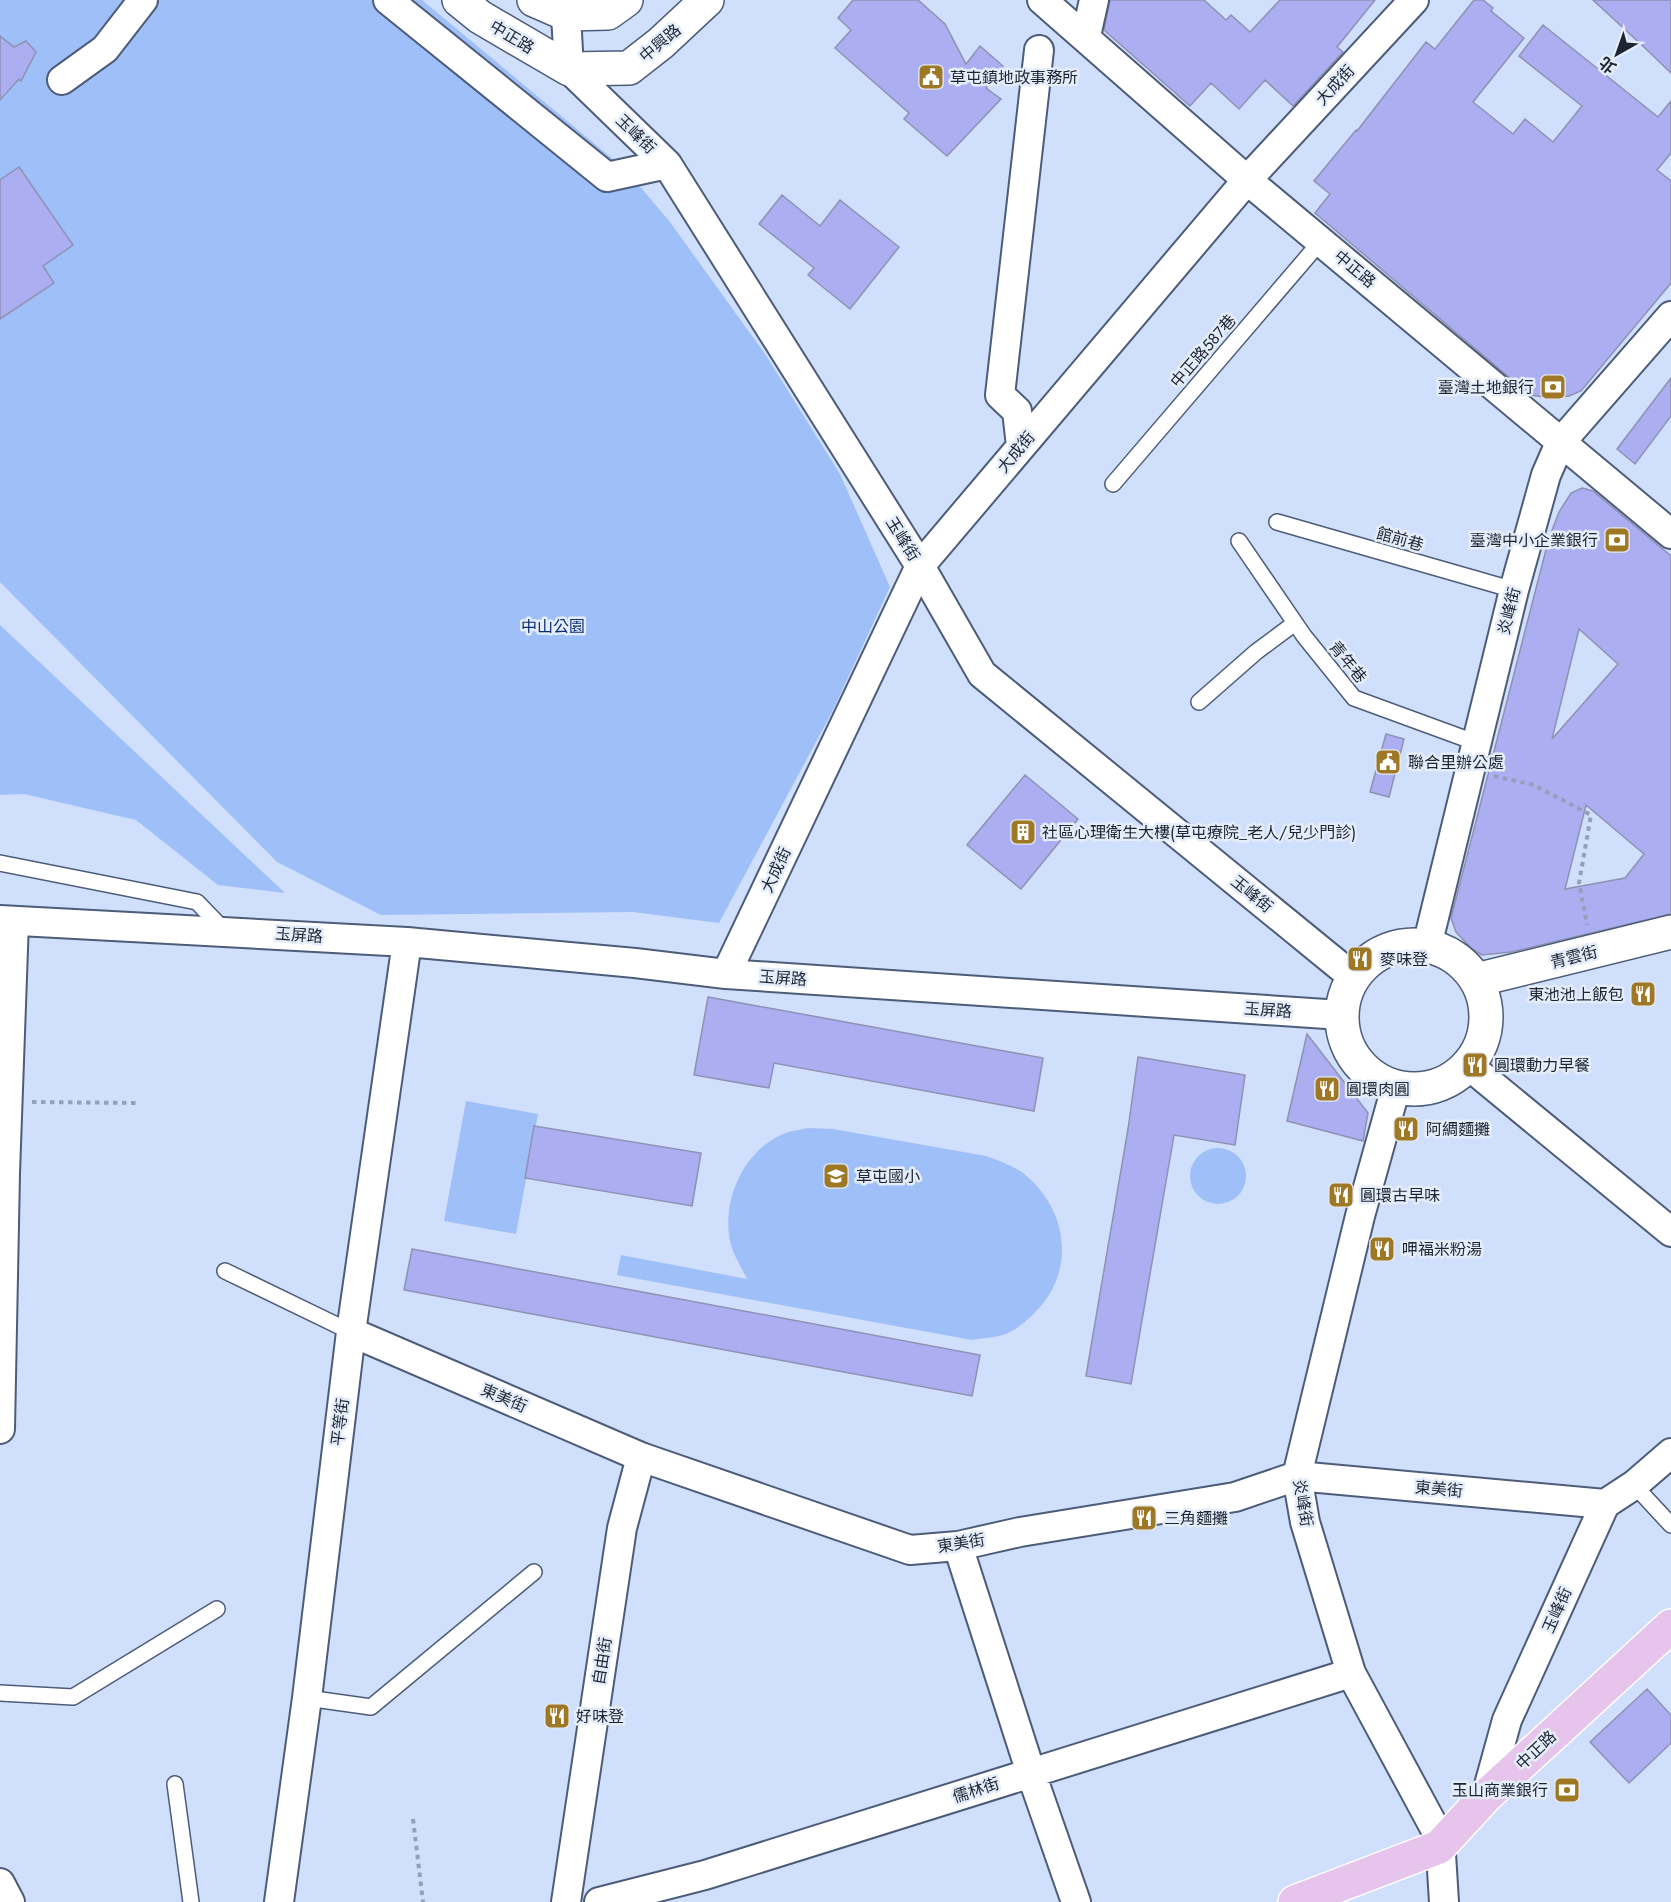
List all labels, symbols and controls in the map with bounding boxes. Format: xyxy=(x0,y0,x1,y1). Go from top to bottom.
street label: 中正路 xyxy=(485,15,539,59)
street label: 中興路 xyxy=(634,19,686,67)
north arrow xyxy=(1587,24,1647,84)
text: 北 xyxy=(1594,51,1621,79)
street label: 大成街 xyxy=(1310,60,1360,110)
public building icon: 草屯鎮地政事務所 xyxy=(916,62,946,92)
place label: 草屯鎮地政事務所 xyxy=(950,66,1078,89)
street label: 玉峰街 xyxy=(611,109,661,159)
street label: 中正路 xyxy=(1329,245,1381,293)
street label: 中正路587巷 xyxy=(1165,310,1241,392)
bank icon: 臺灣土地銀行 xyxy=(1538,372,1568,402)
place label: 臺灣土地銀行 xyxy=(1438,376,1534,399)
street label: 大成街 xyxy=(992,426,1040,478)
street label: 玉峰街 xyxy=(881,513,925,565)
street label: 館前巷 xyxy=(1374,521,1426,557)
bank icon: 臺灣中小企業銀行 xyxy=(1602,525,1632,555)
place label: 臺灣中小企業銀行 xyxy=(1470,529,1598,552)
street label: 炎峰街 xyxy=(1492,585,1526,637)
park label: 中山公園 xyxy=(521,615,585,638)
street label: 青年巷 xyxy=(1324,636,1372,688)
public building icon: 聯合里辦公處 xyxy=(1373,747,1403,777)
place label: 聯合里辦公處 xyxy=(1408,751,1504,774)
building icon: 社區心理衛生大樓(草屯療院_老人/兒少門診) xyxy=(1008,817,1038,847)
place label: 社區心理衛生大樓(草屯療院_老人/兒少門診) xyxy=(1042,821,1356,844)
street label: 大成街 xyxy=(755,843,797,897)
street label: 玉峰街 xyxy=(1226,870,1278,918)
street label: 玉屏路 xyxy=(274,922,324,948)
street label: 青雲街 xyxy=(1548,940,1600,974)
restaurant icon: 麥味登 xyxy=(1345,944,1375,974)
place label: 麥味登 xyxy=(1380,948,1428,971)
street label: 玉屏路 xyxy=(758,965,808,991)
restaurant icon: 東池池上飯包 xyxy=(1628,979,1658,1009)
place label: 東池池上飯包 xyxy=(1528,983,1624,1006)
street label: 玉屏路 xyxy=(1243,997,1293,1023)
restaurant icon: 圓環動力早餐 xyxy=(1460,1050,1490,1080)
place label: 圓環動力早餐 xyxy=(1494,1054,1590,1077)
restaurant icon: 圓環肉圓 xyxy=(1312,1074,1342,1104)
place label: 圓環肉圓 xyxy=(1346,1078,1410,1101)
restaurant icon: 阿綢麵攤 xyxy=(1391,1114,1421,1144)
place label: 阿綢麵攤 xyxy=(1426,1118,1490,1141)
school or university icon: 草屯國小 xyxy=(821,1161,851,1191)
place label: 草屯國小 xyxy=(856,1165,920,1188)
restaurant icon: 圓環古早味 xyxy=(1326,1180,1356,1210)
place label: 圓環古早味 xyxy=(1360,1184,1440,1207)
restaurant icon: 呷福米粉湯 xyxy=(1367,1234,1397,1264)
place label: 呷福米粉湯 xyxy=(1402,1238,1482,1261)
street label: 東美街 xyxy=(477,1378,531,1418)
street label: 平等街 xyxy=(326,1397,354,1447)
street label: 東美街 xyxy=(1414,1475,1464,1503)
street label: 炎峰街 xyxy=(1288,1477,1318,1529)
restaurant icon: 三角麵攤 xyxy=(1129,1503,1159,1533)
place label: 三角麵攤 xyxy=(1164,1507,1228,1530)
street label: 東美街 xyxy=(935,1528,987,1558)
street label: 玉峰街 xyxy=(1537,1583,1577,1637)
street label: 自由街 xyxy=(587,1635,617,1687)
restaurant icon: 好味登 xyxy=(542,1701,572,1731)
place label: 好味登 xyxy=(576,1705,624,1728)
street label: 中正路 xyxy=(1511,1725,1561,1775)
street label: 儒林街 xyxy=(950,1772,1002,1808)
bank icon: 玉山商業銀行 xyxy=(1552,1775,1582,1805)
place label: 玉山商業銀行 xyxy=(1452,1779,1548,1802)

